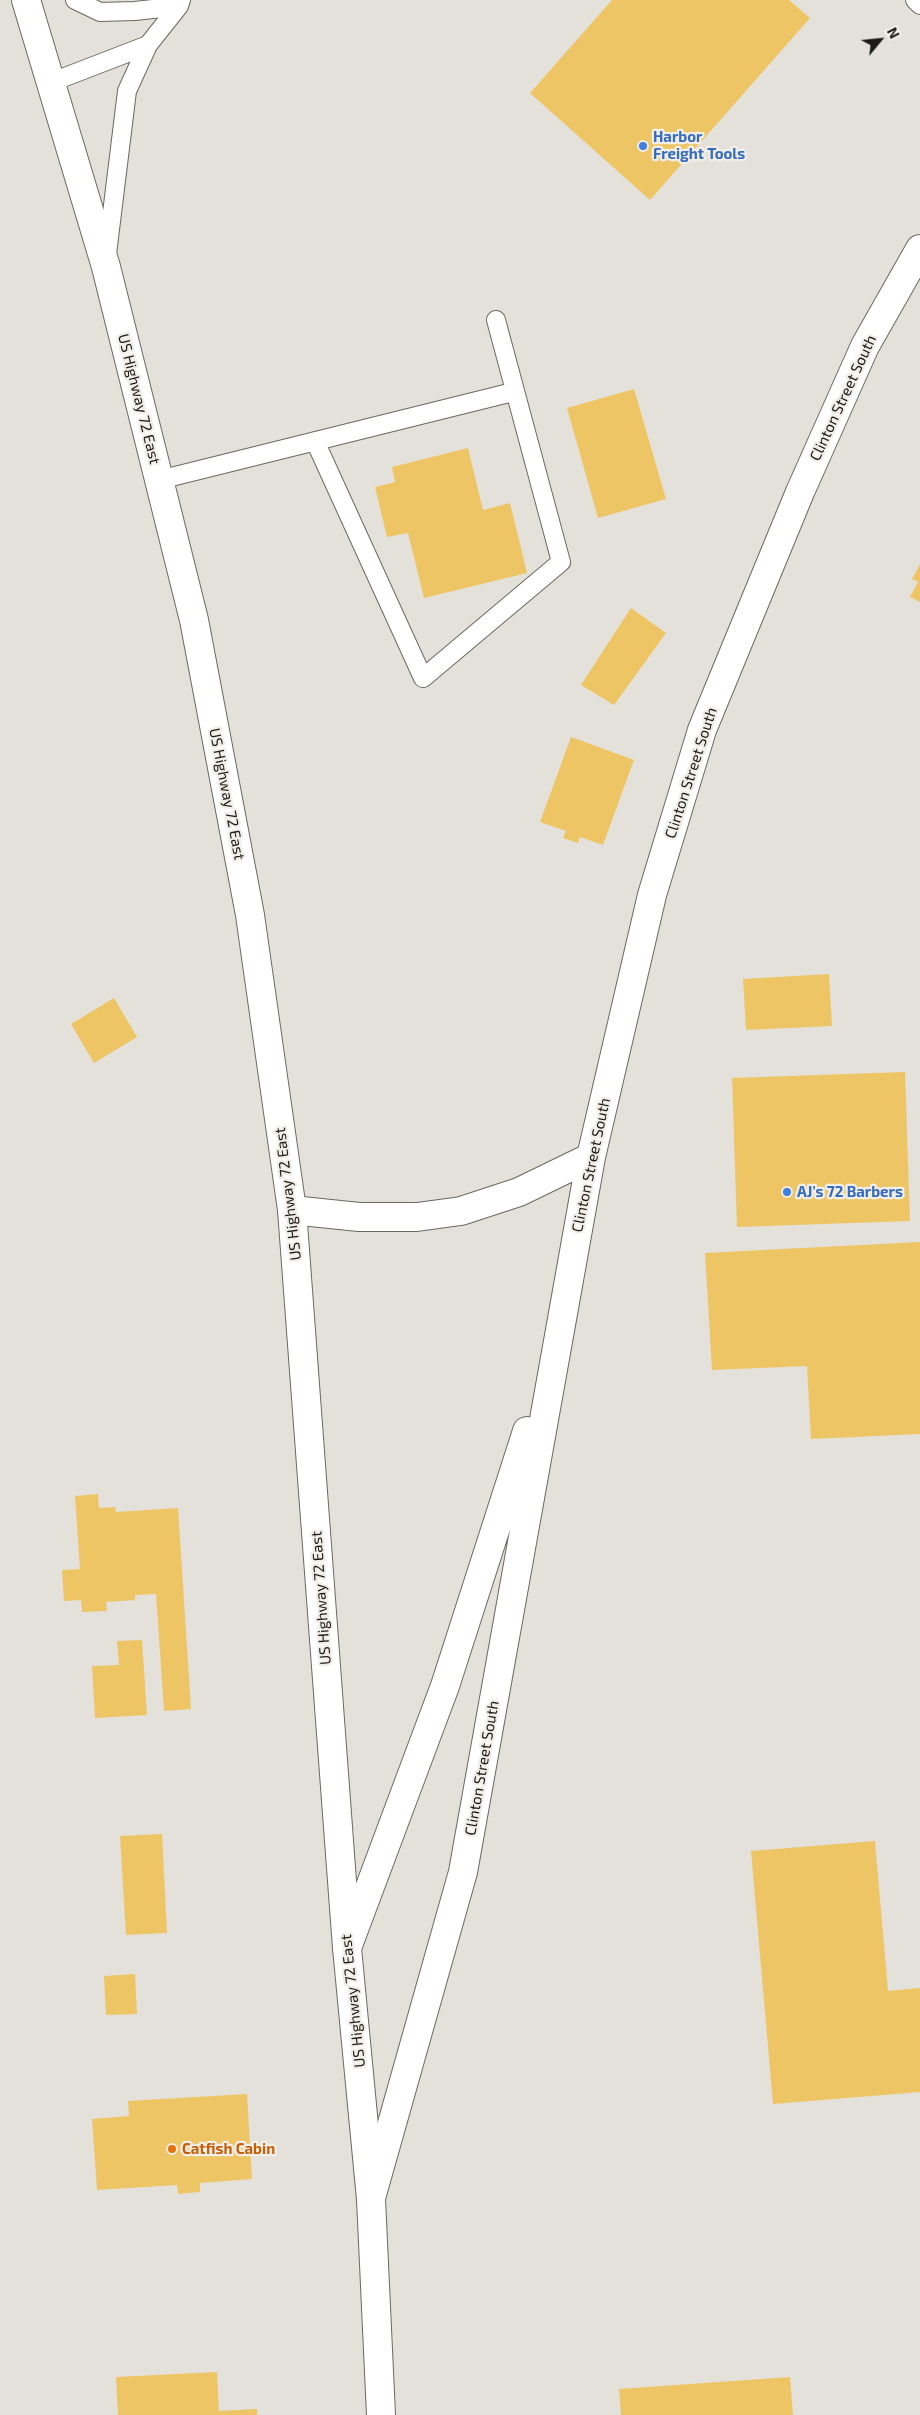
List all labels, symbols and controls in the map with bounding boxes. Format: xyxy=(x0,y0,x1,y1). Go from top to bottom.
north arrow xyxy=(855,15,905,65)
text: N xyxy=(884,24,904,41)
place label: Harbor Freight Tools xyxy=(653,128,745,163)
marker: Harbor Freight Tools xyxy=(637,140,649,152)
street label: US Highway 72 East xyxy=(114,332,164,466)
street label: Clinton Street South xyxy=(806,332,880,464)
street label: Clinton Street South xyxy=(661,705,721,841)
street label: US Highway 72 East xyxy=(205,727,249,861)
street label: Clinton Street South xyxy=(568,1096,614,1234)
street label: US Highway 72 East xyxy=(271,1126,305,1262)
place label: AJ's 72 Barbers xyxy=(797,1183,903,1201)
marker: AJ's 72 Barbers xyxy=(781,1186,793,1198)
street label: US Highway 72 East xyxy=(307,1531,335,1665)
street label: Clinton Street South xyxy=(461,1699,503,1837)
street label: US Highway 72 East xyxy=(337,1934,369,2068)
place label: Catfish Cabin xyxy=(182,2140,275,2158)
marker: Catfish Cabin xyxy=(166,2143,178,2155)

